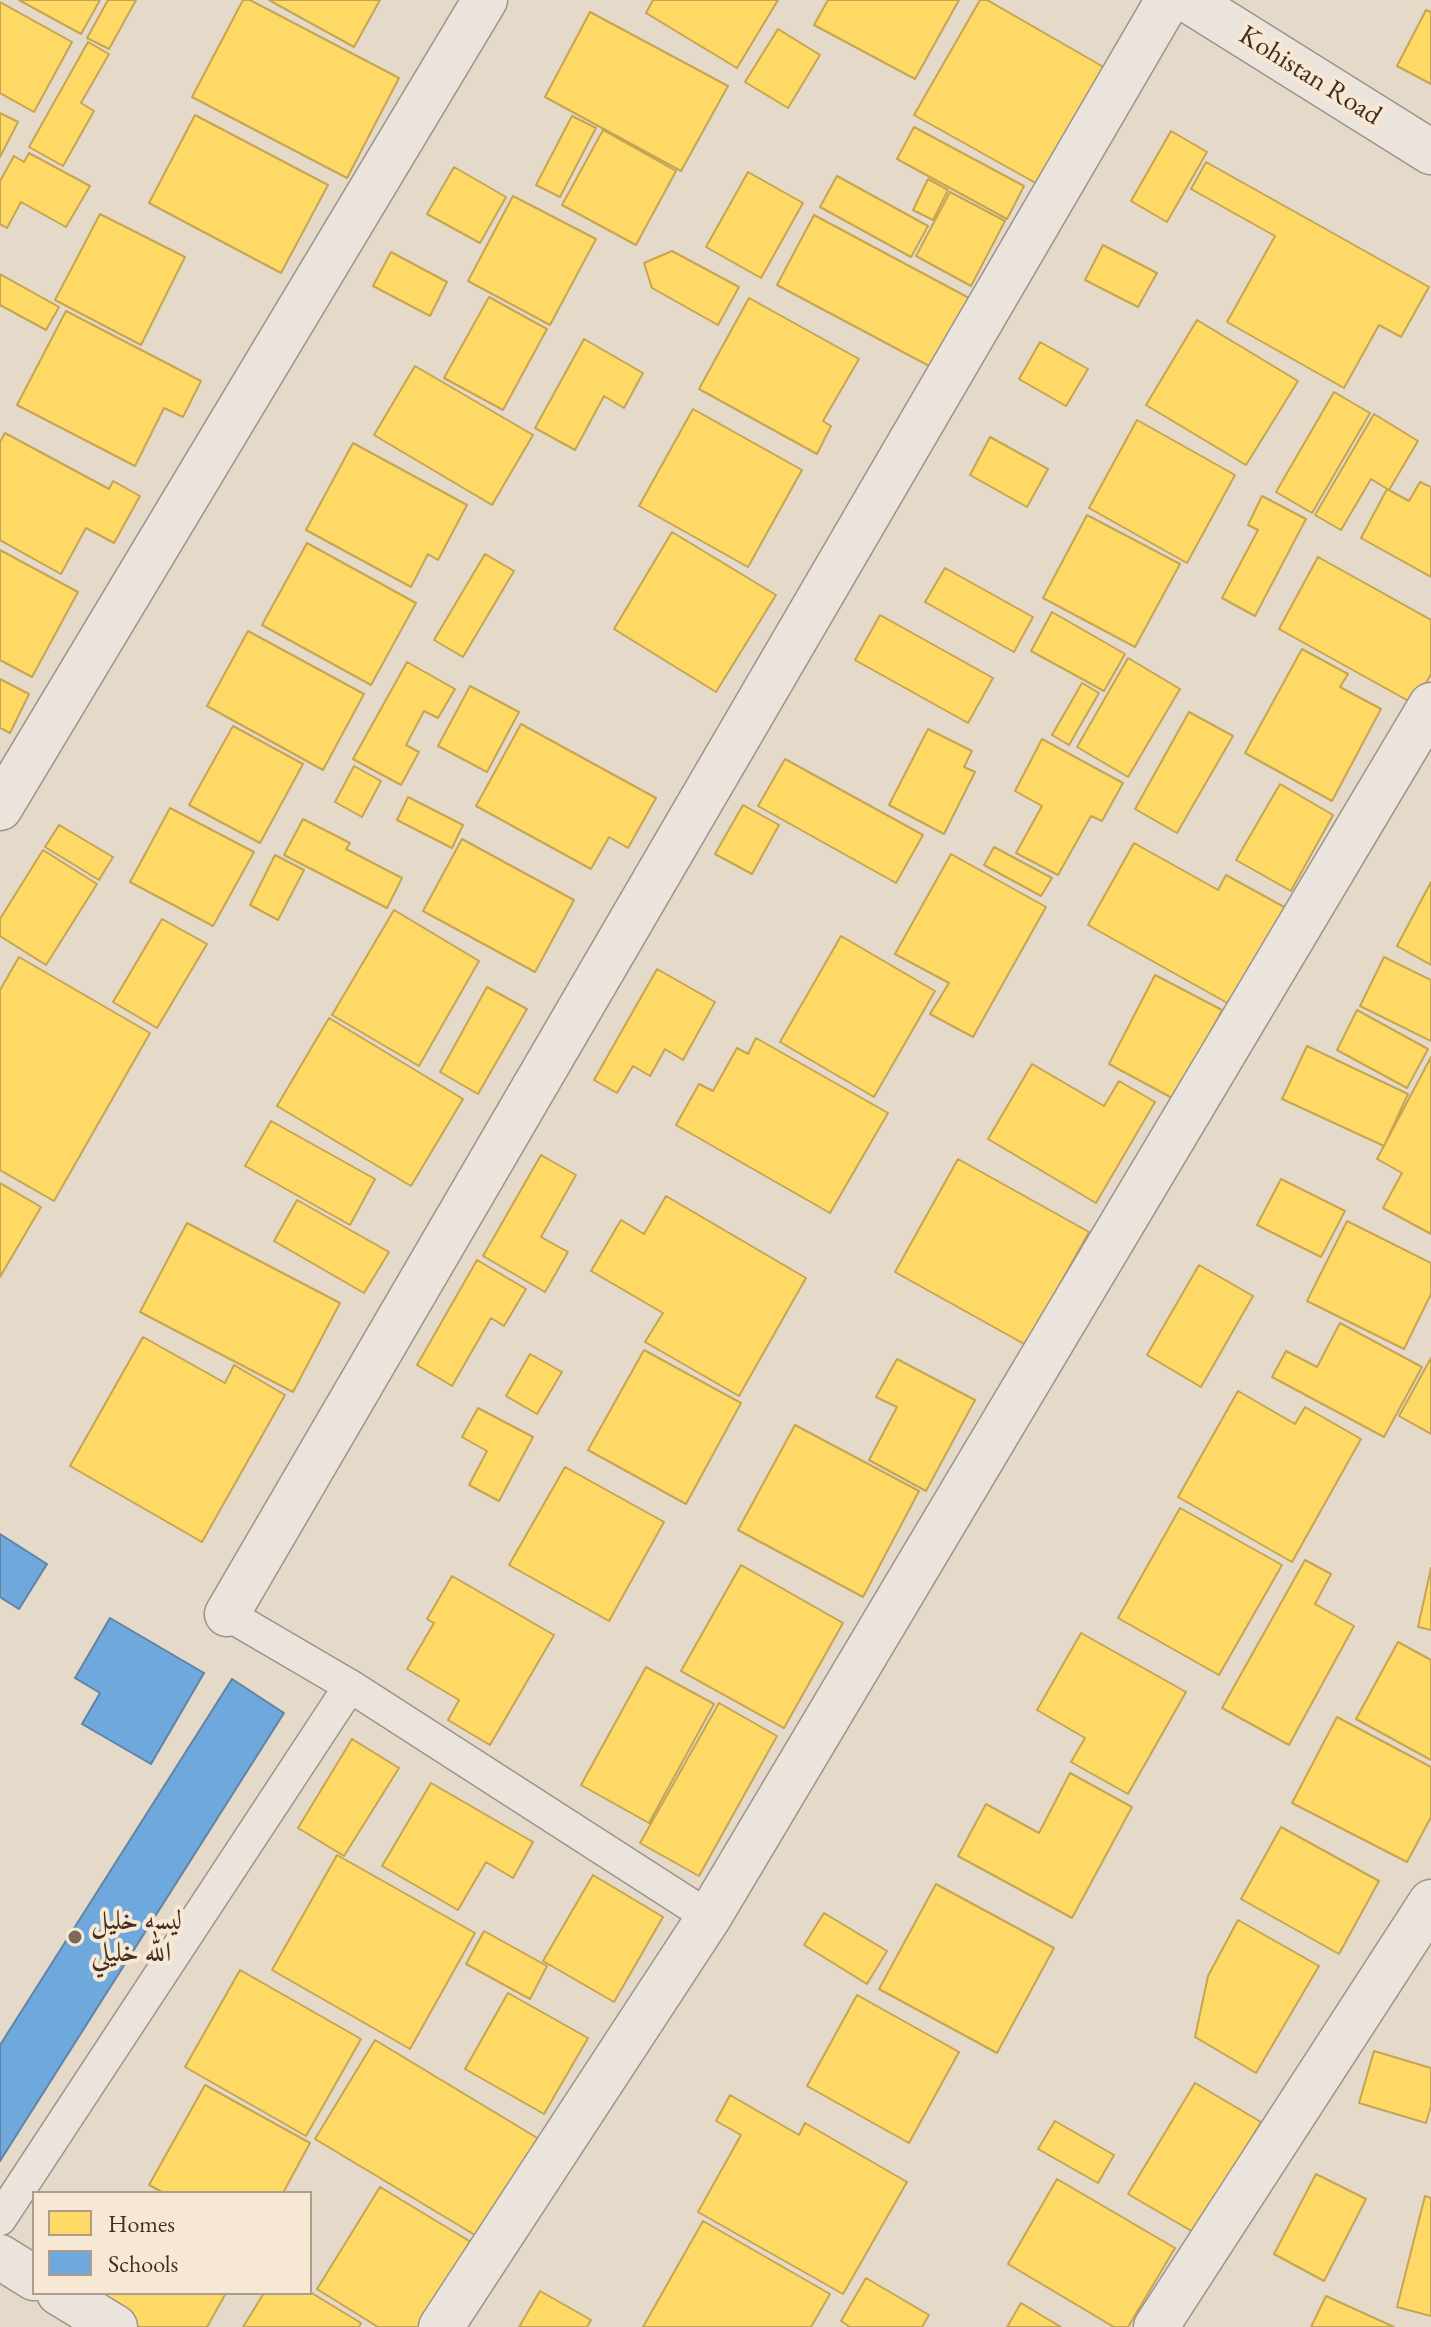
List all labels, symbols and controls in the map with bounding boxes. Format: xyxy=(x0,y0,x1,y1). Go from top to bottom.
street label: Kohistan Road xyxy=(1232,19,1388,133)
place label: ليسه خليل الله خليلي xyxy=(91,1904,182,1970)
marker: ليسه خليل الله خليلي xyxy=(66,1928,84,1946)
legend xyxy=(32,2191,312,2295)
text: Homes xyxy=(108,2208,175,2239)
text: Schools xyxy=(108,2248,178,2279)

